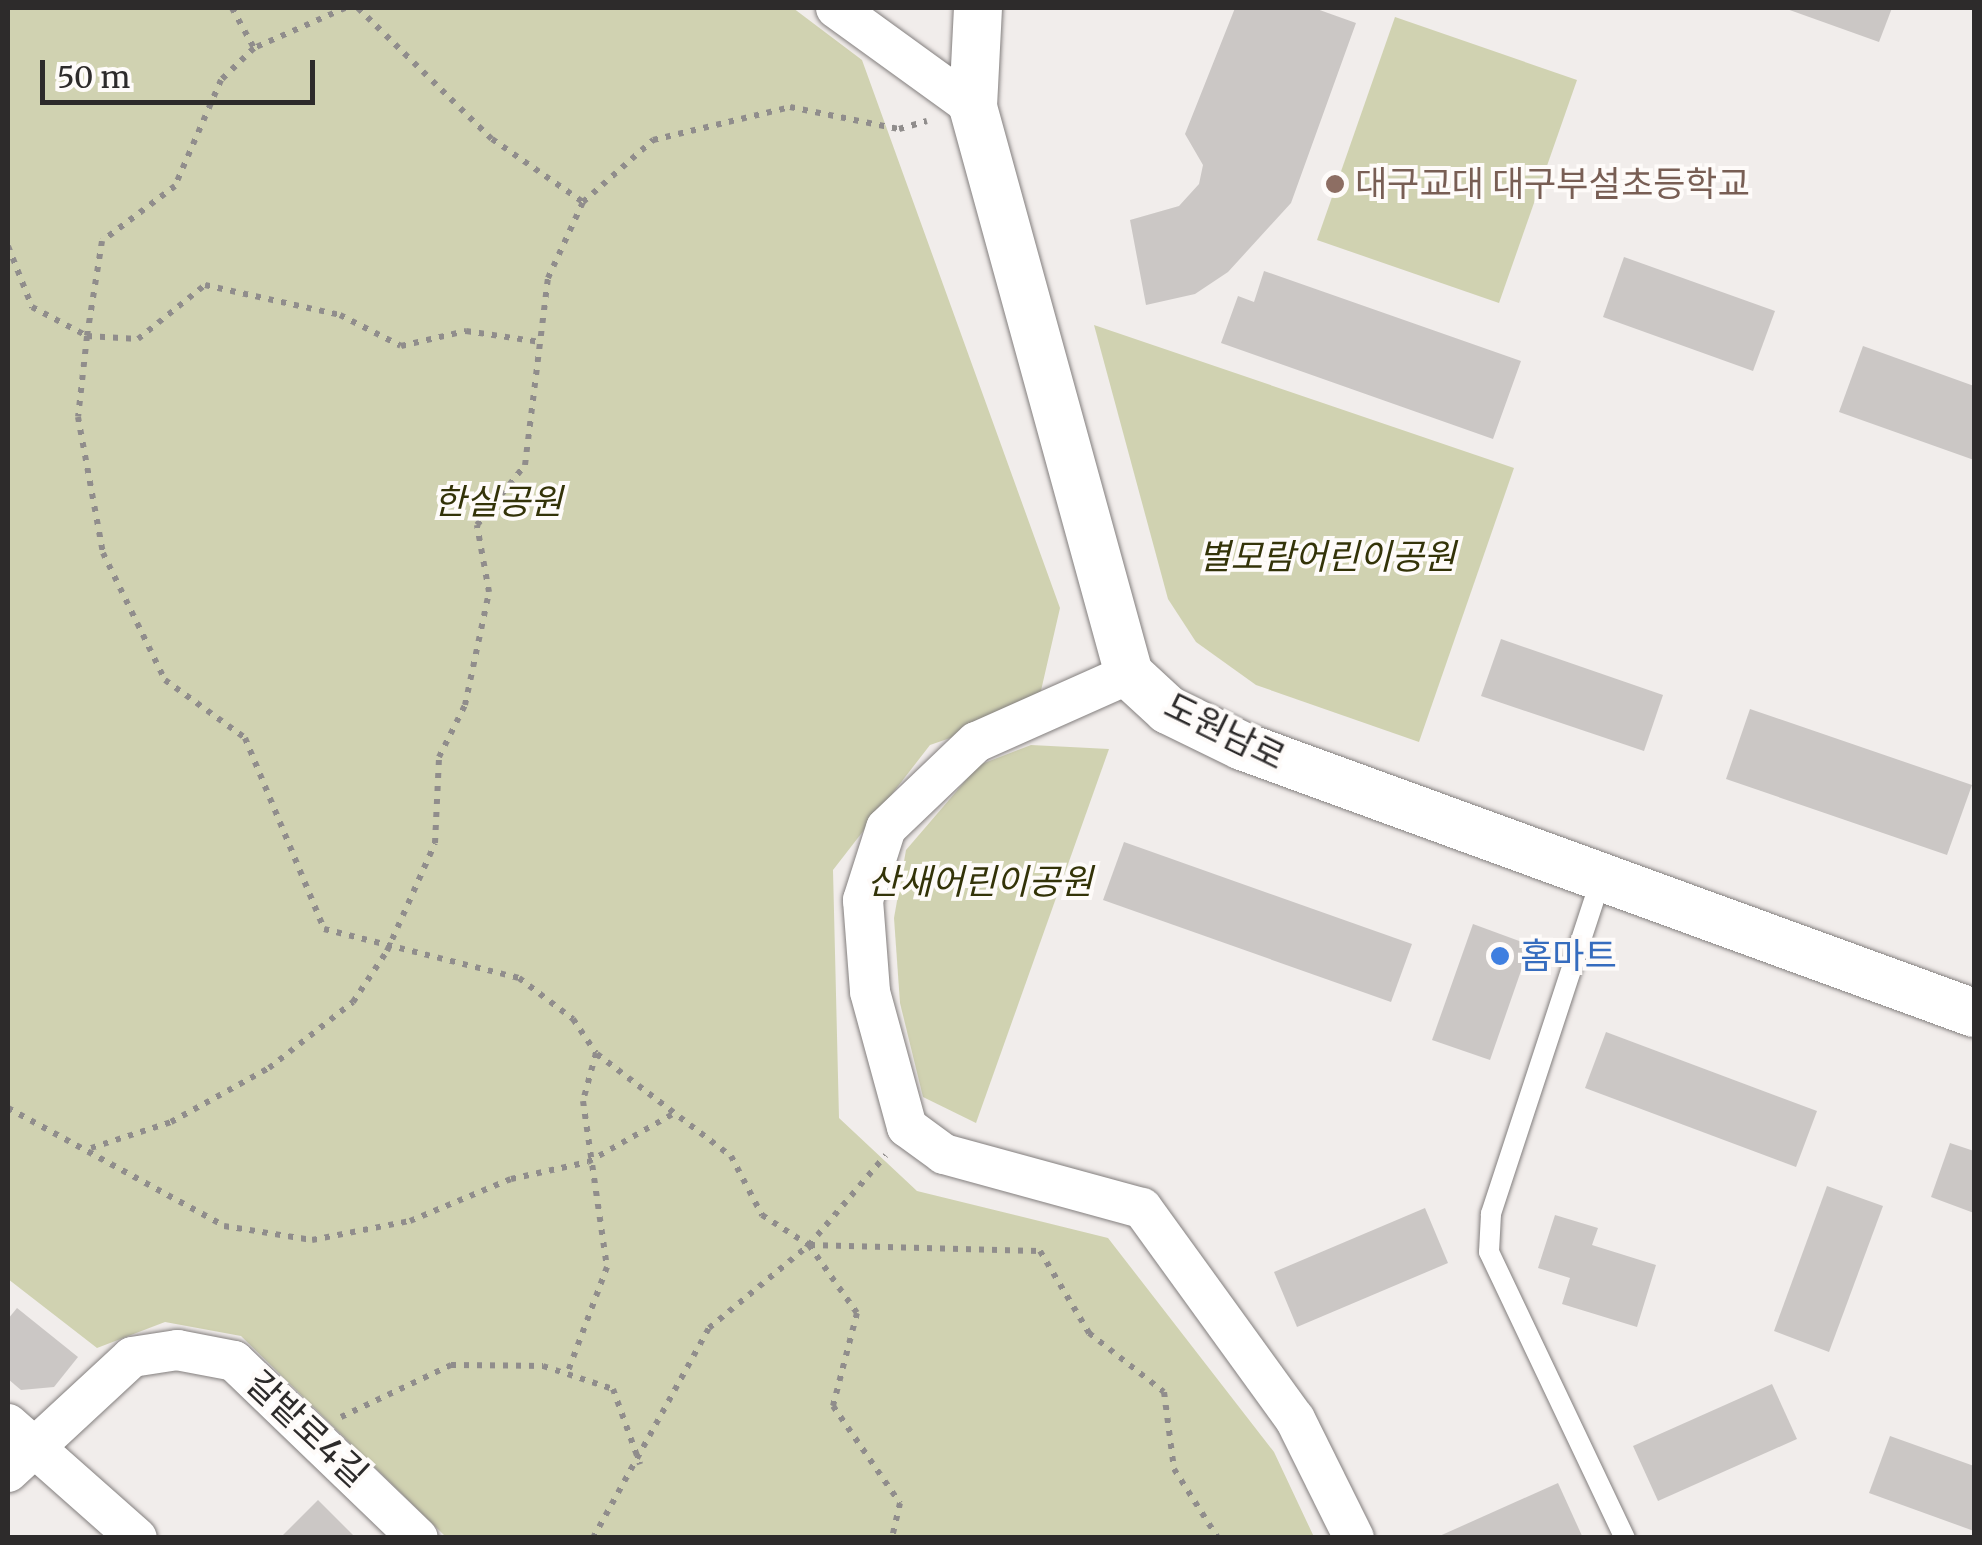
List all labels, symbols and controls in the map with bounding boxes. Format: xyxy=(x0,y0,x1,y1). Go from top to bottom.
scale bar xyxy=(45,40,320,102)
text: 50 m xyxy=(57,58,130,96)
place label: 대구교대 대구부설초등학교 xyxy=(1355,163,1750,205)
marker: 대구교대 대구부설초등학교 xyxy=(1324,173,1346,195)
park label: 한실공원 xyxy=(434,481,562,523)
park label: 별모람어린이공원 xyxy=(1198,536,1456,578)
street label: 도원남로 xyxy=(1158,685,1292,779)
park label: 산새어린이공원 xyxy=(867,861,1093,903)
place label: 홈마트 xyxy=(1520,935,1617,977)
marker: 홈마트 xyxy=(1489,945,1511,967)
street label: 갈밭로4길 xyxy=(238,1362,376,1496)

